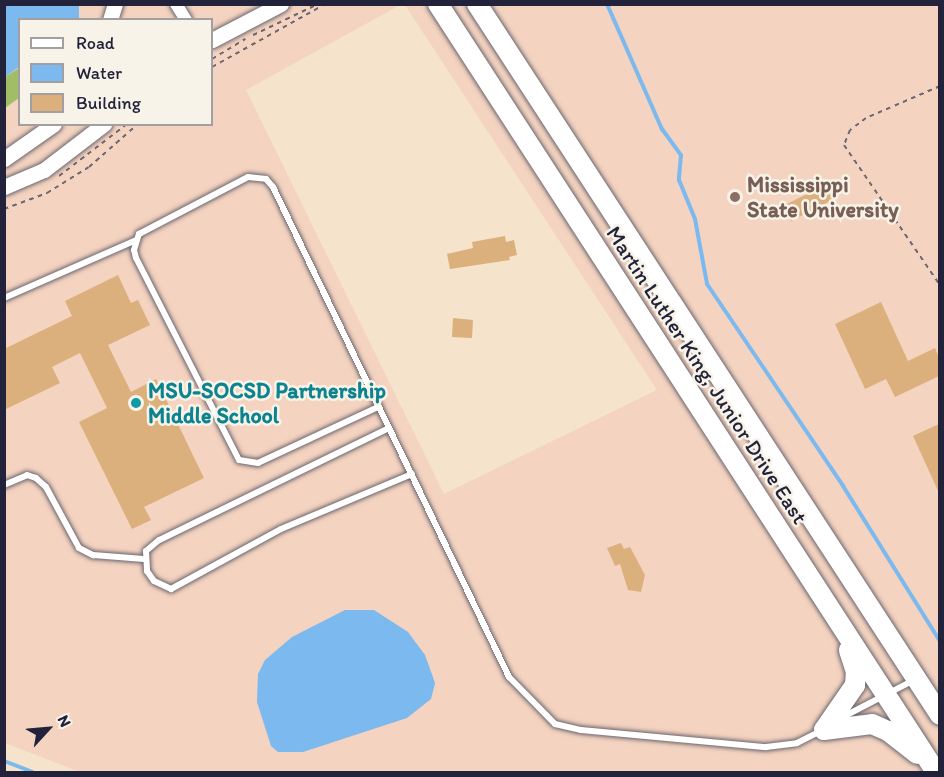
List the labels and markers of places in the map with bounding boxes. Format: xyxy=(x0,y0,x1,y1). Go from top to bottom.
place label: Mississippi State University xyxy=(747,171,899,222)
marker: Mississippi State University xyxy=(728,190,742,204)
place label: MSU-SOCSD Partnership Middle School xyxy=(148,377,386,428)
marker: MSU-SOCSD Partnership Middle School xyxy=(129,396,143,410)

